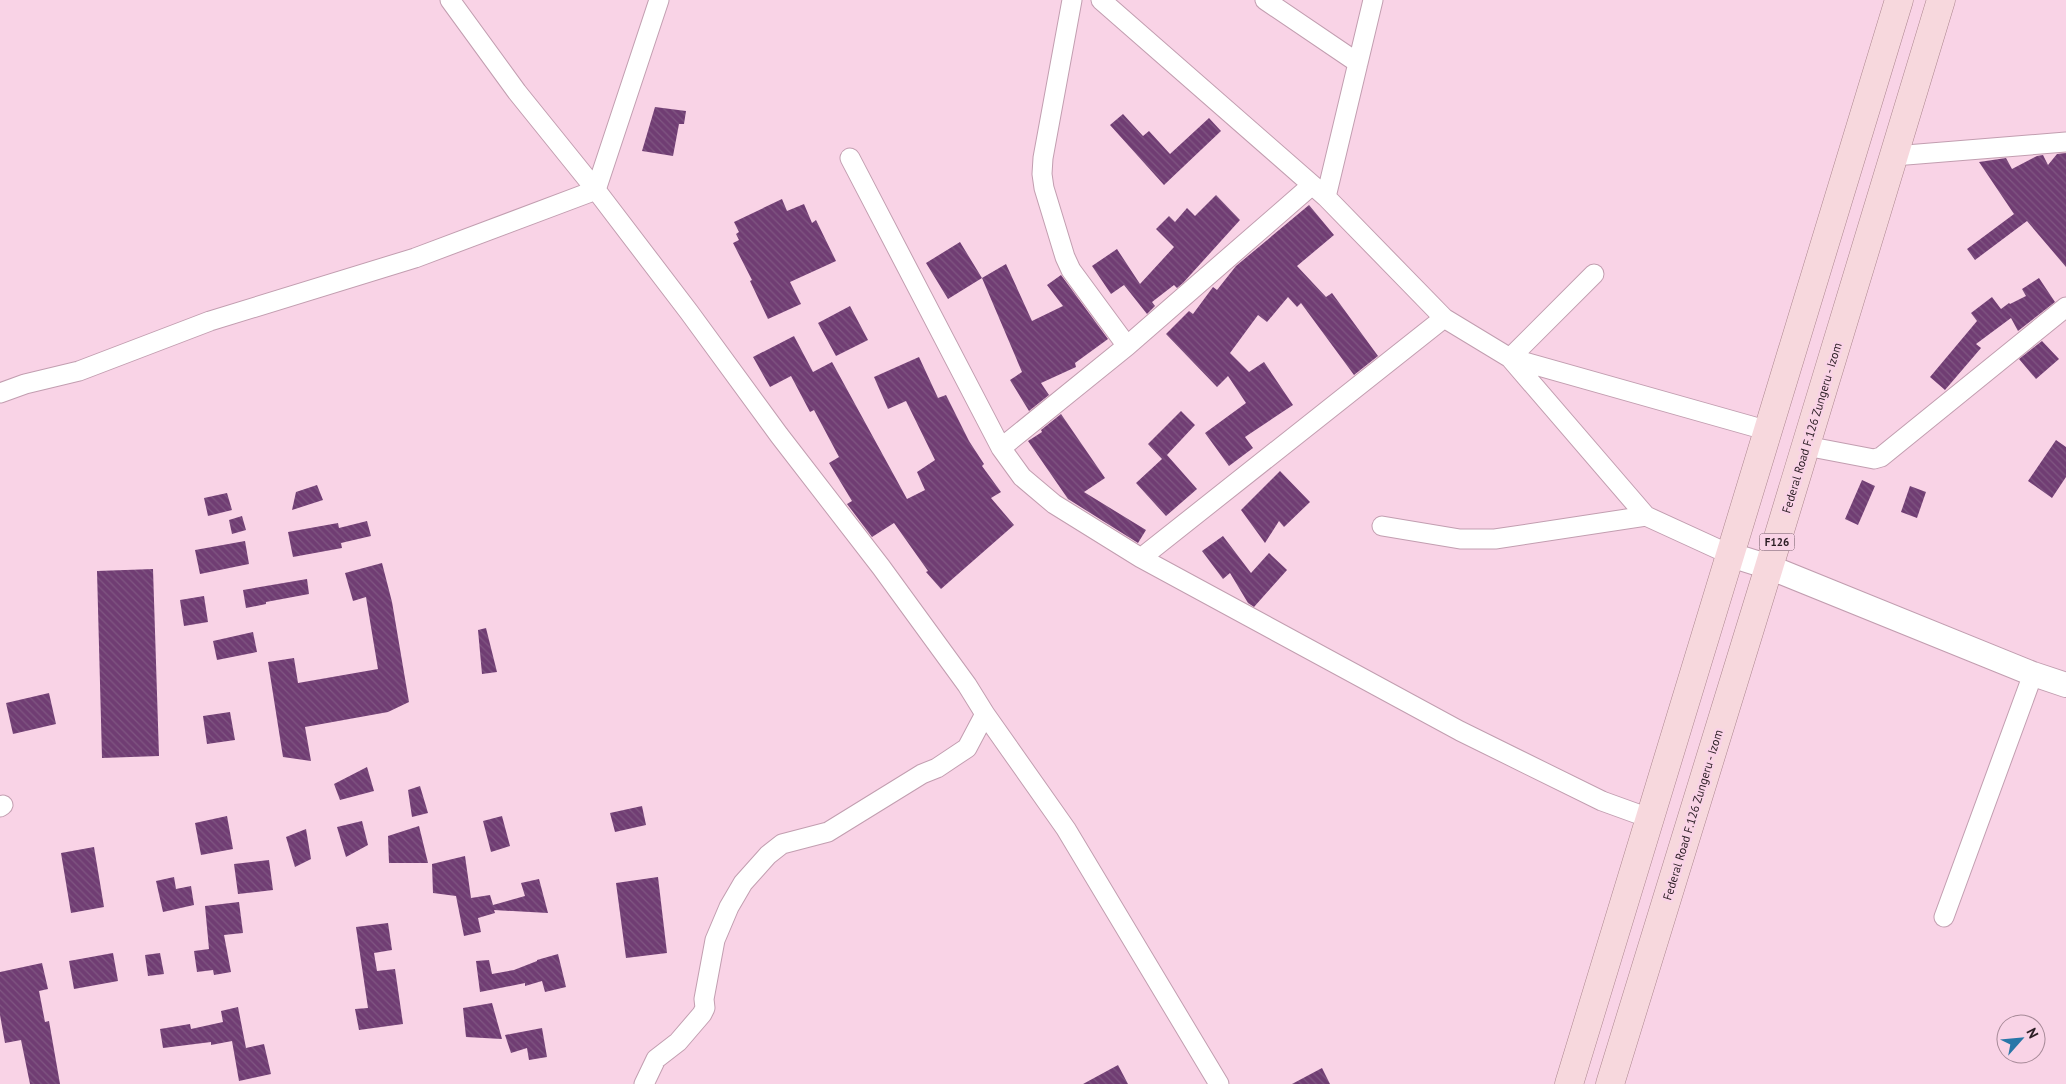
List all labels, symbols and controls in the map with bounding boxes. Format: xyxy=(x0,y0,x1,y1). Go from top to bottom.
street label: Federal Road F.126 Zungeru - Izom xyxy=(1778,341,1845,515)
road number: F126 xyxy=(1760,534,1794,550)
street label: Federal Road F.126 Zungeru - Izom xyxy=(1659,728,1726,902)
north arrow xyxy=(1996,1014,2046,1064)
text: N xyxy=(2022,1025,2043,1041)

